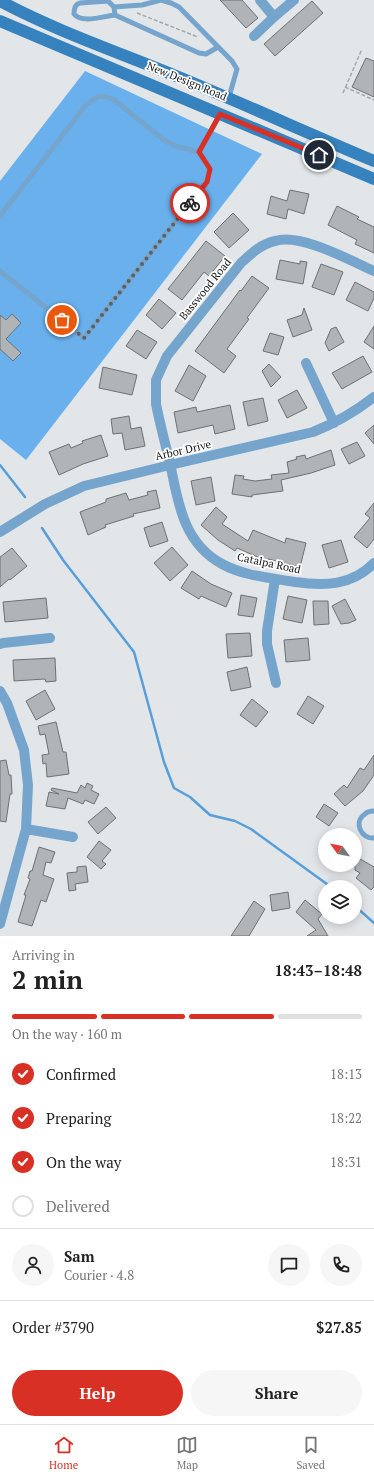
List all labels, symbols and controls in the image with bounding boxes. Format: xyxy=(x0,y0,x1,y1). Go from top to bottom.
street label: New Design Road xyxy=(145,59,229,103)
pin xyxy=(302,138,336,172)
icon: home xyxy=(308,144,330,166)
courier xyxy=(170,183,210,223)
icon: bike xyxy=(179,192,201,214)
street label: Basswood Road xyxy=(176,255,234,323)
pin xyxy=(45,303,79,337)
icon: bag xyxy=(51,309,73,331)
street label: Arbor Drive xyxy=(154,437,213,463)
street label: Catalpa Road xyxy=(236,549,302,577)
north arrow xyxy=(318,828,362,872)
map controls xyxy=(318,828,362,924)
button: layers xyxy=(318,880,362,924)
text: Arriving in xyxy=(12,946,75,964)
text: 18:43–18:48 xyxy=(275,960,362,980)
text: 2 min xyxy=(12,962,83,996)
text: On the way · 160 m xyxy=(12,1025,122,1043)
icon: check xyxy=(12,1063,34,1085)
text: Confirmed xyxy=(46,1064,116,1084)
text: 18:13 xyxy=(330,1065,362,1083)
icon: check xyxy=(12,1107,34,1129)
text: Preparing xyxy=(46,1108,111,1128)
text: 18:22 xyxy=(330,1109,362,1127)
icon: check xyxy=(12,1151,34,1173)
text: On the way xyxy=(46,1152,121,1172)
text: 18:31 xyxy=(330,1153,362,1171)
text: Delivered xyxy=(46,1196,110,1216)
button: person xyxy=(12,1244,54,1286)
button: chat xyxy=(268,1244,310,1286)
button: phone xyxy=(320,1244,362,1286)
text: Sam xyxy=(64,1246,95,1266)
text: Courier · 4.8 xyxy=(64,1266,134,1284)
text: Order #3790 xyxy=(12,1317,94,1337)
text: $27.85 xyxy=(316,1317,362,1337)
button: Help xyxy=(12,1370,183,1416)
button: Share xyxy=(191,1370,362,1416)
tab: Home xyxy=(49,1434,78,1472)
tab: Map xyxy=(176,1434,198,1472)
tab: Saved xyxy=(296,1434,325,1472)

